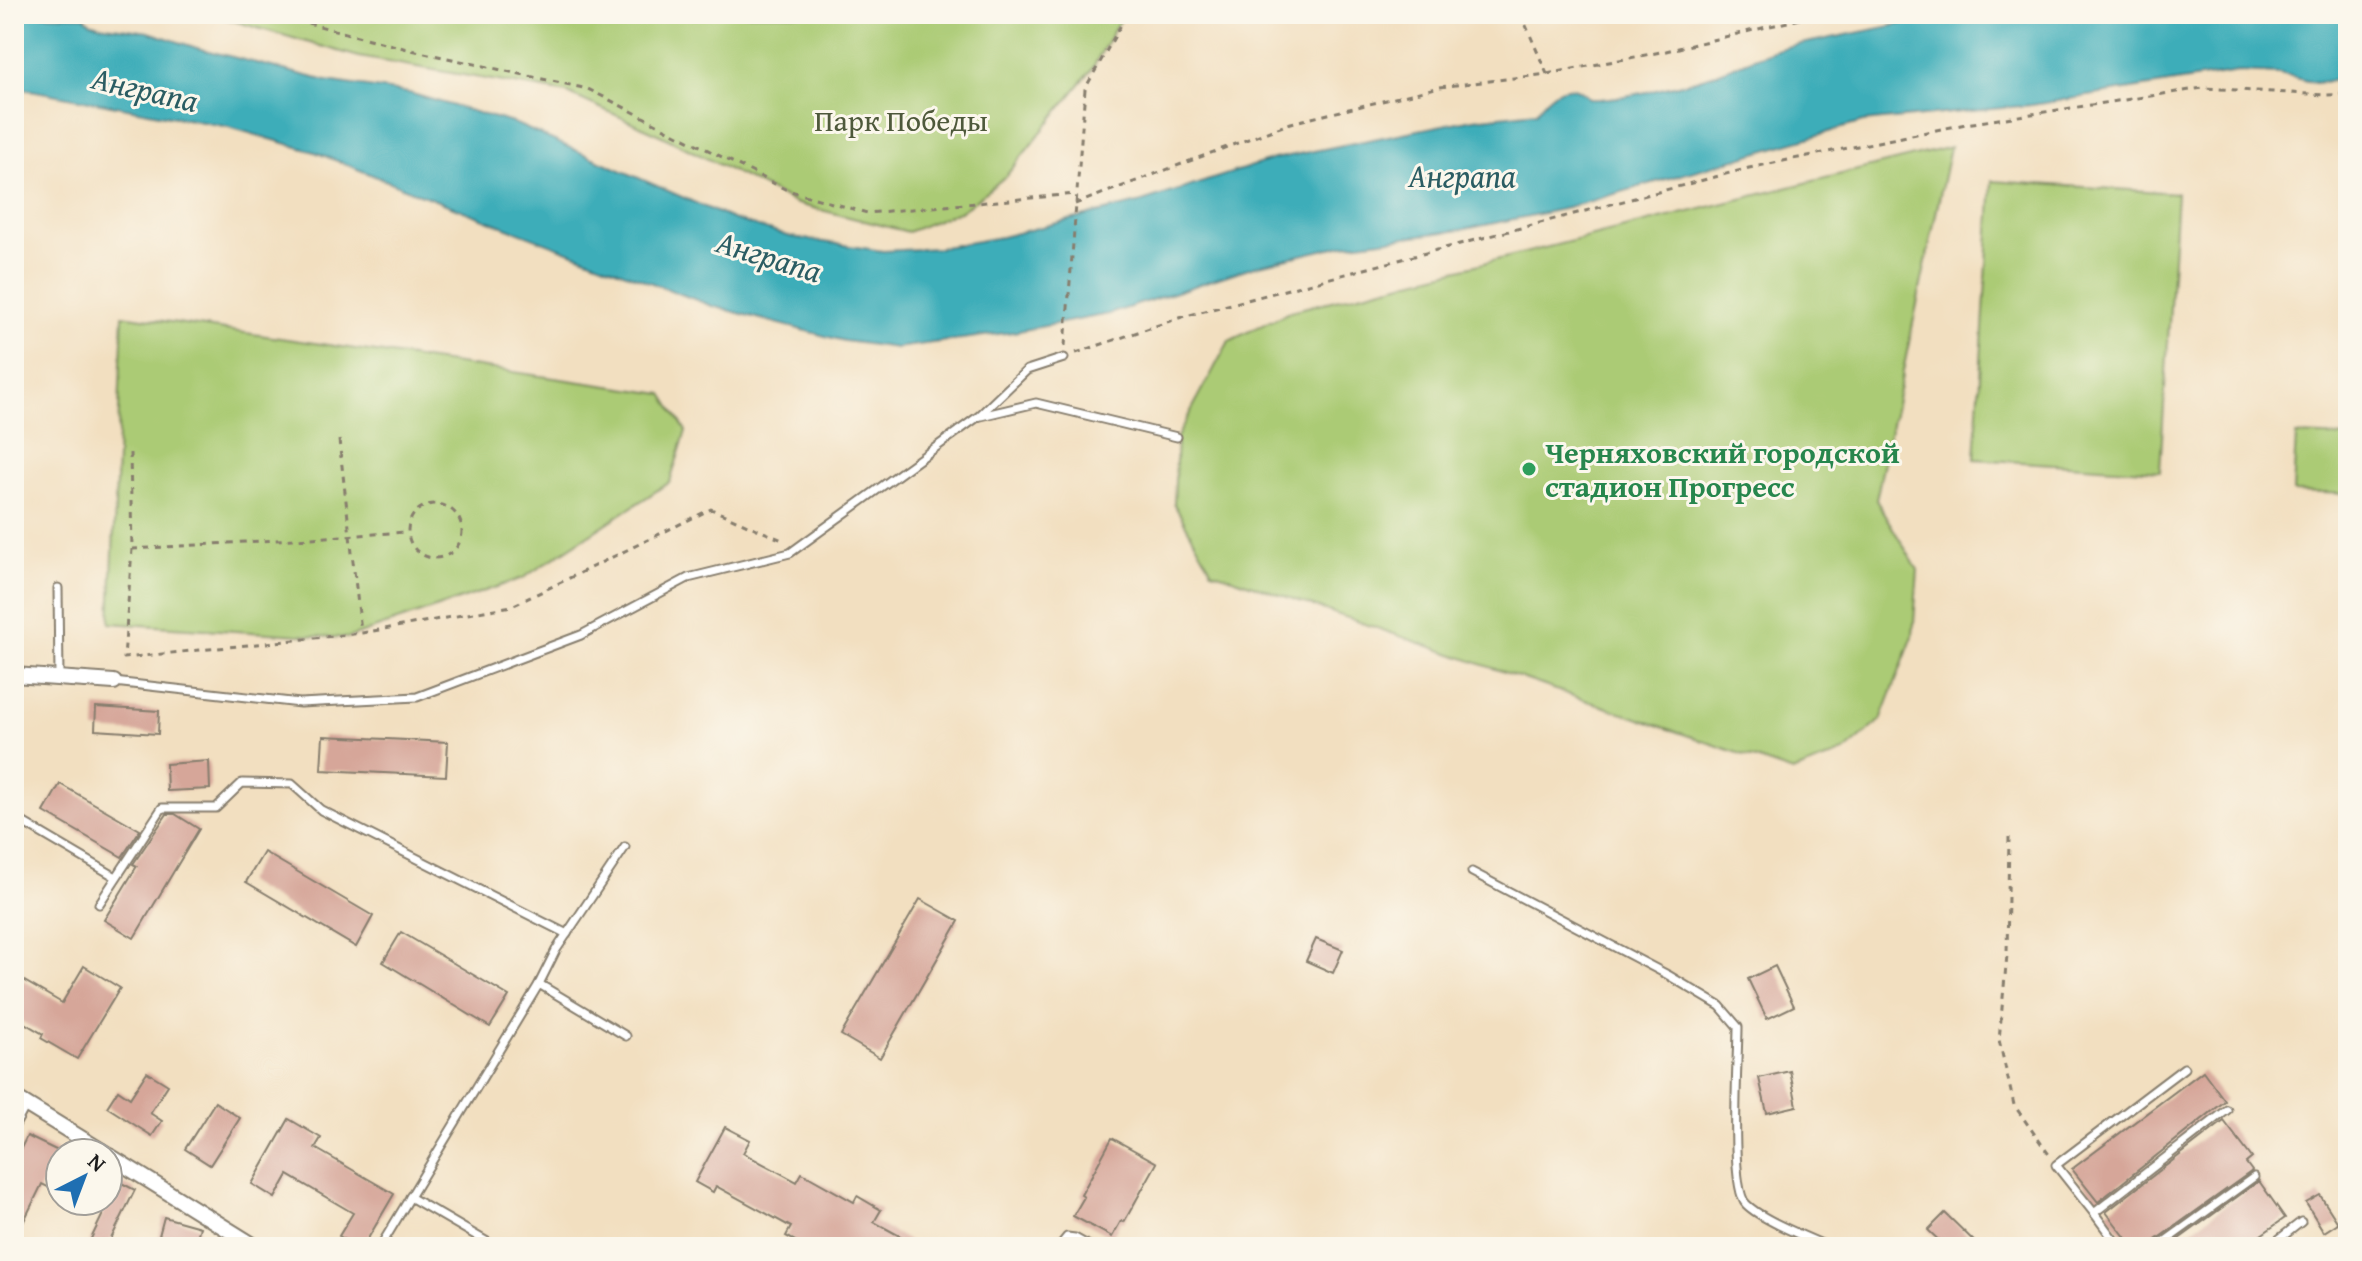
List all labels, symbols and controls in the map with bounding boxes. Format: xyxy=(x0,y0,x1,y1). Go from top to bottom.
water label: Анграпа xyxy=(86,54,203,124)
park label: Парк Победы xyxy=(814,98,988,142)
water label: Анграпа xyxy=(1407,152,1516,199)
water label: Анграпа xyxy=(710,218,828,294)
place label: Черняховский городской стадион Прогресс xyxy=(1545,430,1900,508)
marker: Черняховский городской стадион Прогресс xyxy=(1520,460,1538,478)
north arrow xyxy=(44,1137,124,1217)
text: N xyxy=(81,1145,114,1179)

